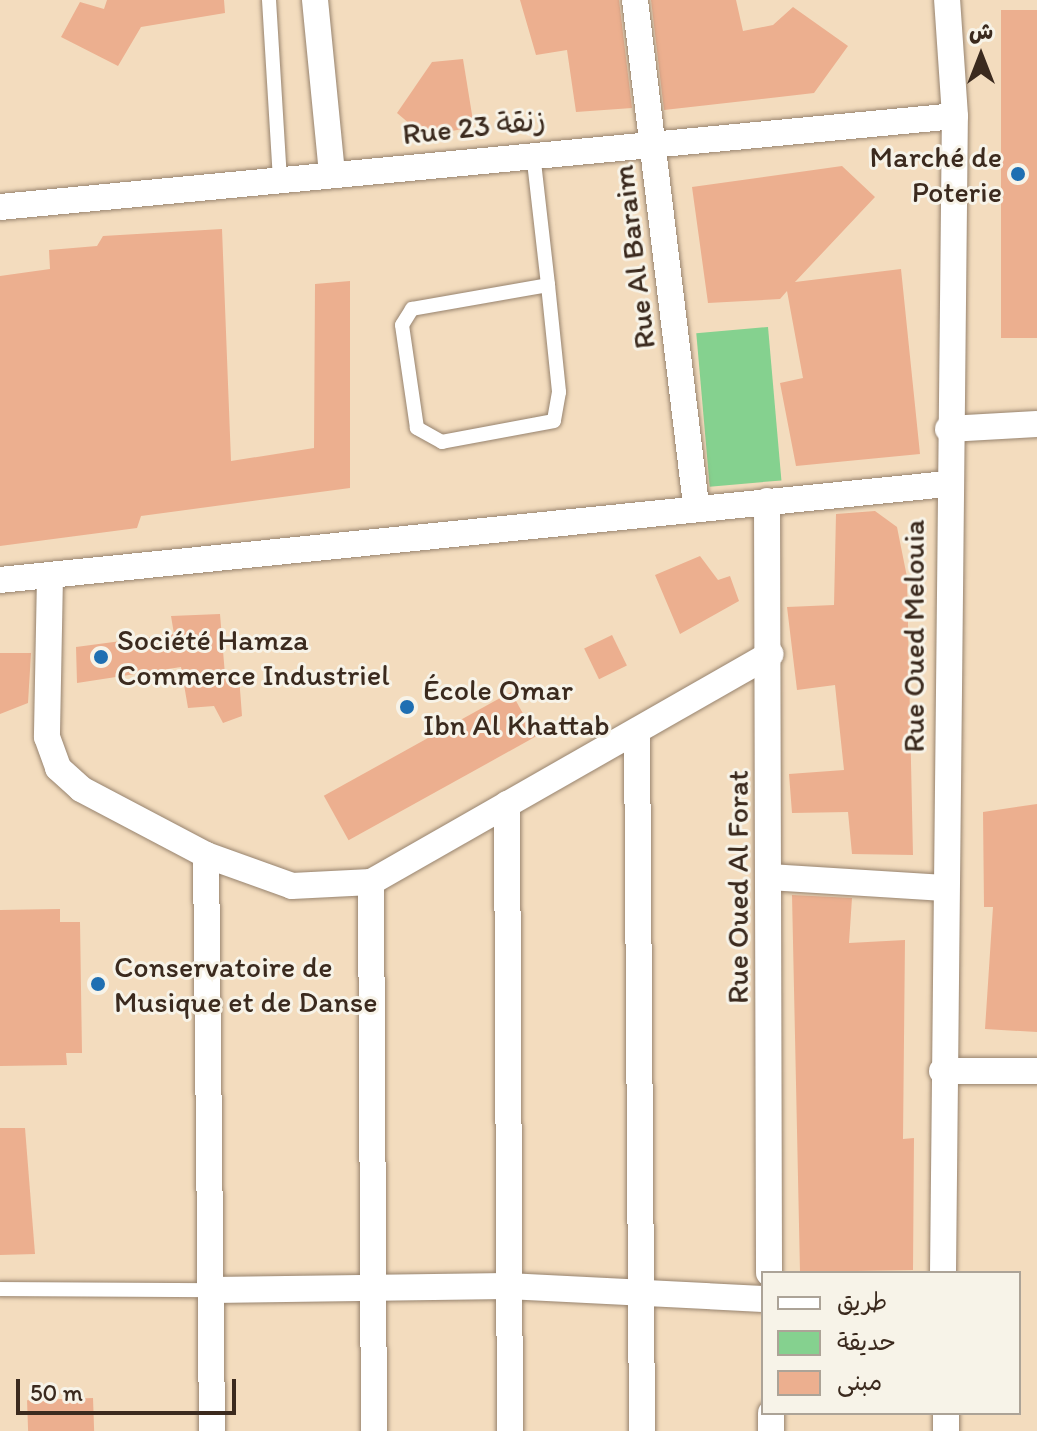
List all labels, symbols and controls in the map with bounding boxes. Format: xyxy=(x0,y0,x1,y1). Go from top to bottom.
north arrow xyxy=(941,16,1021,96)
text: ش xyxy=(969,18,993,45)
street label: Rue 23 زنقة xyxy=(401,102,547,152)
place label: Marché de Poterie xyxy=(869,139,1002,210)
street label: Rue Al Baraim xyxy=(605,164,663,350)
marker: Marché de Poterie xyxy=(1009,165,1027,183)
street label: Rue Oued Melouia xyxy=(896,520,932,752)
place label: Société Hamza Commerce Industriel xyxy=(117,622,390,692)
marker: Société Hamza Commerce Industriel xyxy=(92,648,110,666)
place label: École Omar Ibn Al Khattab xyxy=(423,672,610,742)
marker: École Omar Ibn Al Khattab xyxy=(398,698,416,716)
street label: Rue Oued Al Forat xyxy=(720,770,756,1004)
place label: Conservatoire de Musique et de Danse xyxy=(114,949,378,1020)
marker: Conservatoire de Musique et de Danse xyxy=(89,975,107,993)
legend xyxy=(761,1271,1021,1415)
text: طريق xyxy=(837,1287,887,1316)
text: حديقة xyxy=(837,1327,896,1356)
scale bar xyxy=(20,1363,240,1413)
text: مبنى xyxy=(837,1367,882,1396)
text: 50 m xyxy=(30,1378,83,1407)

